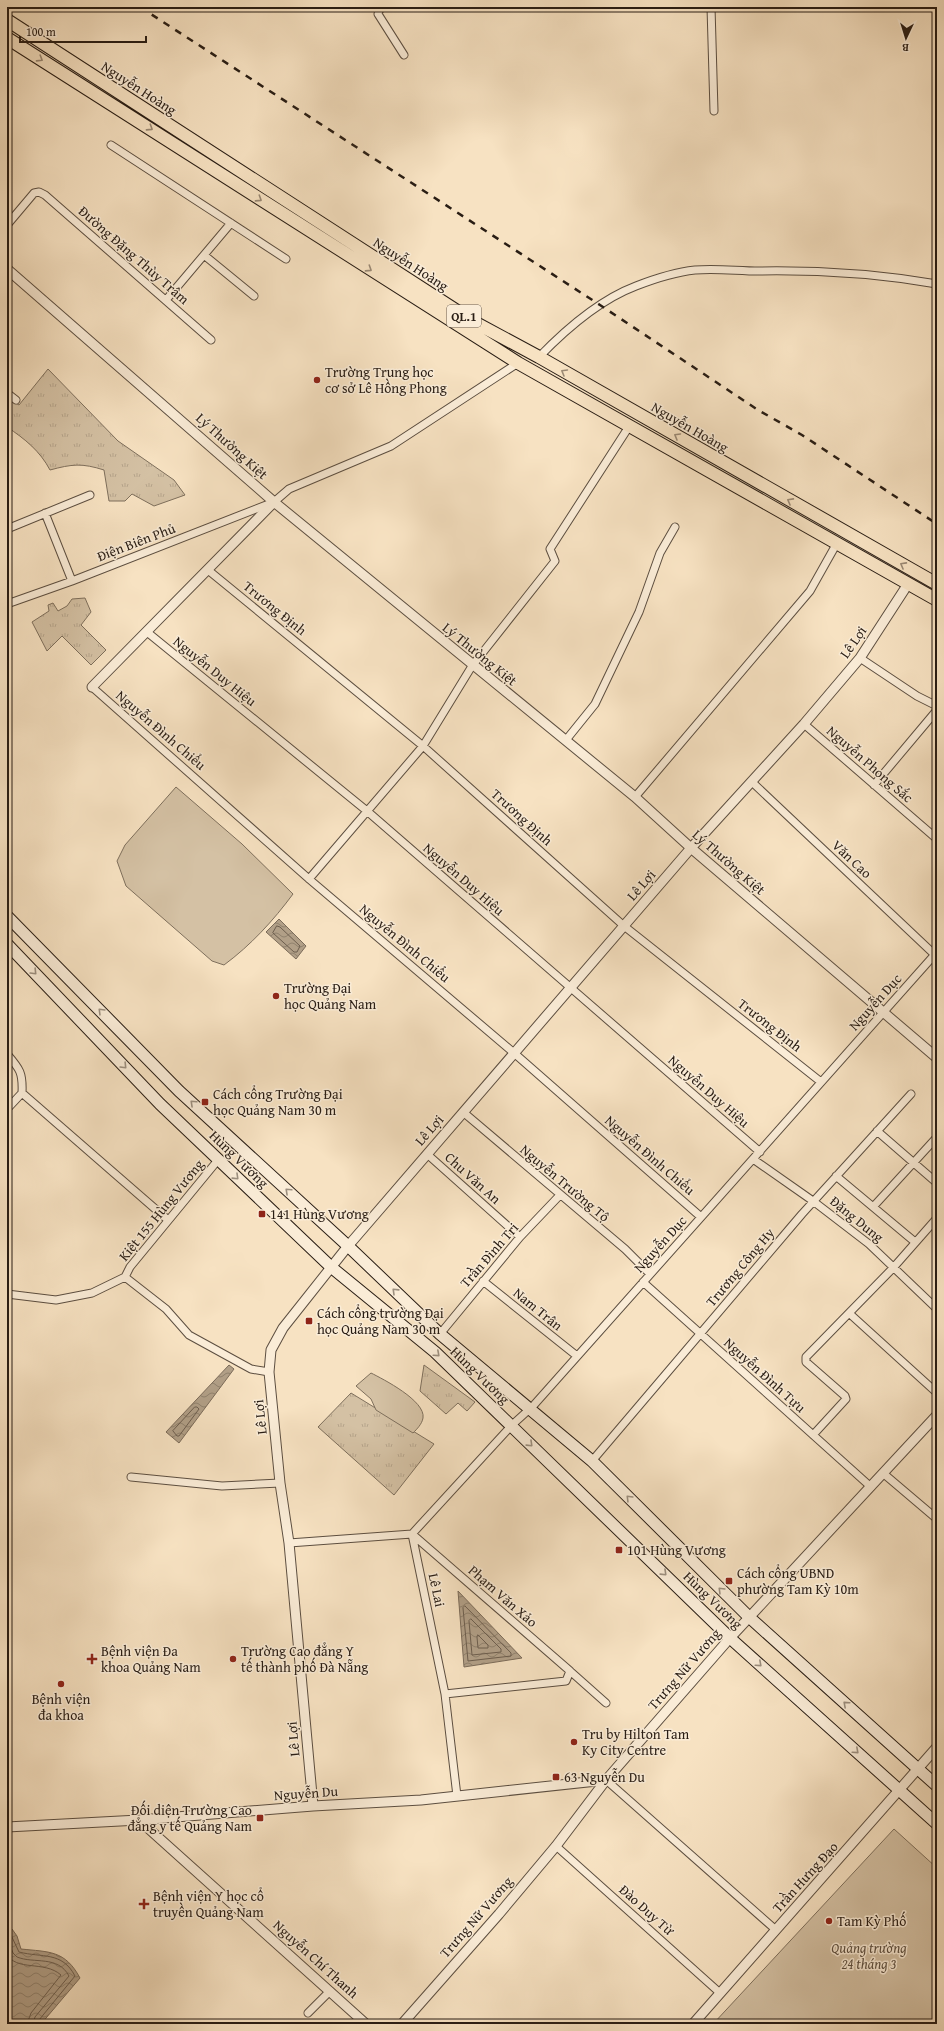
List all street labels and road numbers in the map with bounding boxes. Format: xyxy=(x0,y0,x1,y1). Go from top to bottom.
street label: Nguyễn Hoàng xyxy=(97,56,181,120)
street label: Đường Đặng Thùy Trâm xyxy=(74,201,194,309)
street label: Nguyễn Hoàng xyxy=(369,232,453,296)
road number: QL.1 xyxy=(447,305,481,327)
street label: Nguyễn Hoàng xyxy=(648,397,732,457)
street label: Lý Thường Kiệt xyxy=(192,408,272,484)
street label: Điện Biên Phủ xyxy=(94,518,178,566)
street label: Trương Định xyxy=(239,576,311,640)
street label: Lý Thường Kiệt xyxy=(438,618,522,690)
street label: Lê Lợi xyxy=(835,622,871,662)
street label: Nguyễn Duy Hiệu xyxy=(169,631,261,711)
street label: Nguyễn Đình Chiểu xyxy=(112,685,211,775)
street label: Nguyễn Phong Sắc xyxy=(823,721,917,807)
street label: Trương Định xyxy=(487,784,557,850)
street label: Lý Thường Kiệt xyxy=(688,825,770,899)
street label: Văn Cao xyxy=(828,835,876,883)
street label: Nguyễn Duy Hiệu xyxy=(419,838,509,920)
street label: Lê Lợi xyxy=(622,865,660,905)
street label: Nguyễn Đình Chiểu xyxy=(355,899,455,987)
street label: Nguyễn Dục xyxy=(844,969,906,1035)
street label: Trương Định xyxy=(734,994,806,1056)
street label: Nguyễn Duy Hiệu xyxy=(664,1050,754,1132)
street label: Lê Lợi xyxy=(410,1110,448,1150)
street label: Nguyễn Đình Chiểu xyxy=(601,1110,700,1200)
street label: Hùng Vương xyxy=(205,1126,273,1192)
street label: Nguyễn Trường Tộ xyxy=(516,1140,614,1226)
street label: Chu Văn An xyxy=(441,1147,506,1209)
street label: Kiệt 155 Hùng Vương xyxy=(114,1155,208,1265)
street label: Đặng Dung xyxy=(826,1191,888,1247)
street label: Nguyễn Dục xyxy=(629,1211,691,1277)
street label: Trần Đình Tri xyxy=(455,1218,523,1292)
street label: Trương Công Hy xyxy=(701,1223,779,1311)
street label: Nam Trân xyxy=(509,1283,567,1335)
street label: Nguyễn Đình Tựu xyxy=(720,1333,811,1417)
street label: Hùng Vương xyxy=(446,1342,514,1408)
street label: Lê Lợi xyxy=(248,1398,272,1435)
street label: Phạm Văn Xảo xyxy=(464,1560,542,1632)
street label: Hùng Vương xyxy=(679,1567,747,1633)
street label: Lê Lai xyxy=(424,1571,450,1609)
street label: Trưng Nữ Vương xyxy=(643,1624,725,1714)
street label: Lê Lợi xyxy=(282,1721,304,1757)
street label: Nguyễn Du xyxy=(273,1781,339,1805)
street label: Trần Hưng Đạo xyxy=(768,1837,842,1917)
street label: Trưng Nữ Vương xyxy=(435,1872,517,1962)
street label: Đào Duy Từ xyxy=(615,1880,679,1940)
street label: Nguyễn Chí Thanh xyxy=(269,1915,363,2003)

